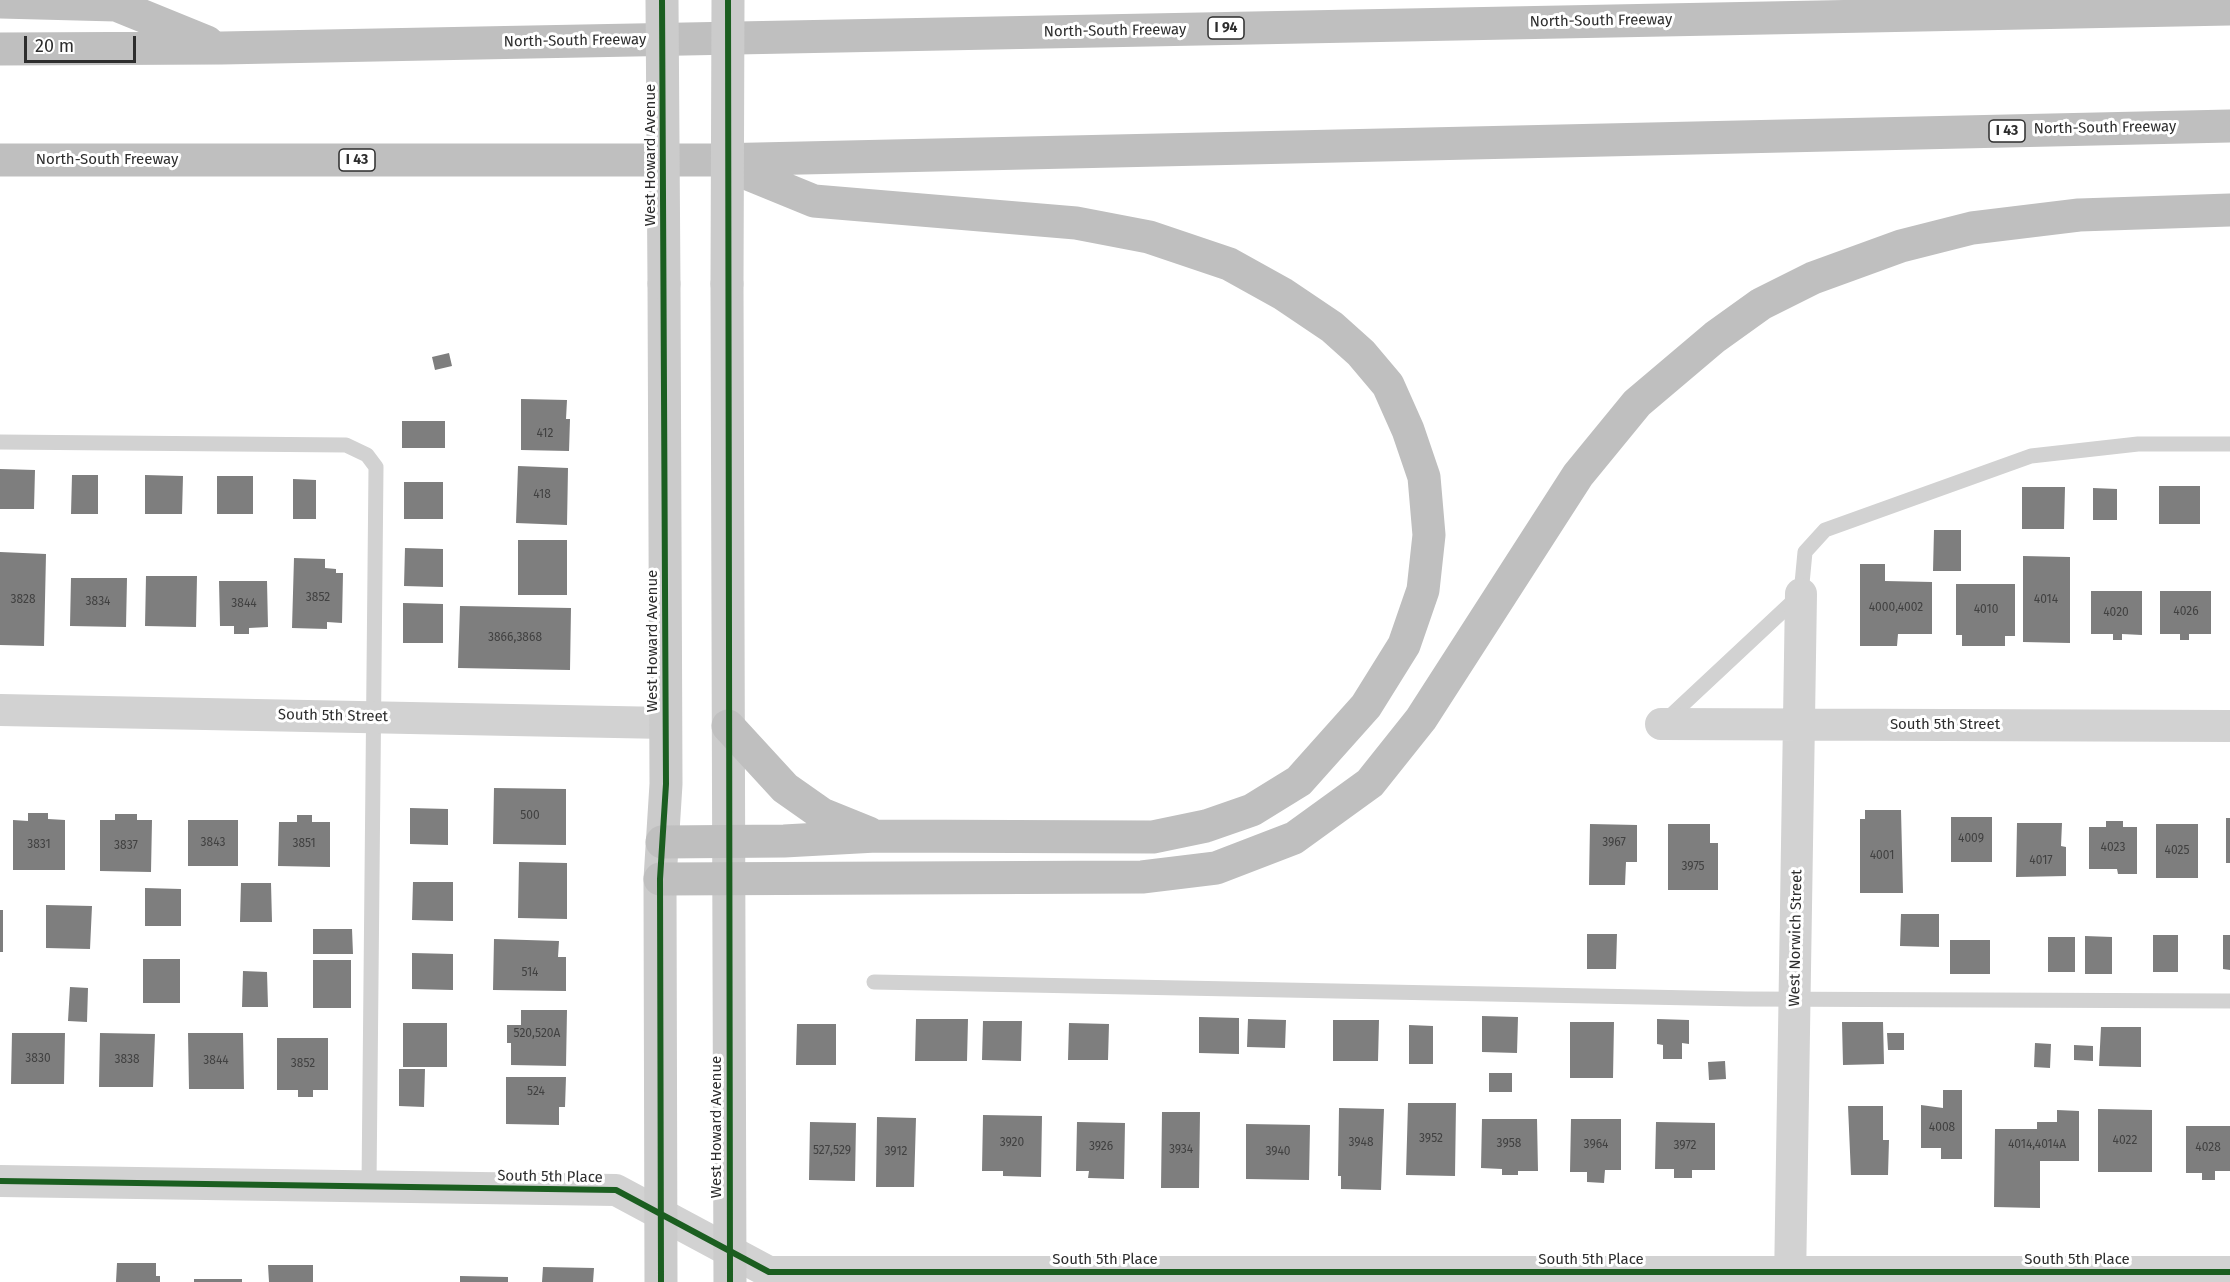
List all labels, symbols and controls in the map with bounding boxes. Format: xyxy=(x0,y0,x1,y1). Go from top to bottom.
street label: North-South Freeway xyxy=(1529,11,1673,31)
road number: I 94 xyxy=(1208,17,1244,39)
street label: North-South Freeway xyxy=(1043,21,1187,41)
scale bar xyxy=(27,24,140,62)
street label: North-South Freeway xyxy=(503,31,647,51)
text: 20 m xyxy=(35,35,74,57)
street label: West Howard Avenue xyxy=(642,84,660,226)
street label: North-South Freeway xyxy=(2033,118,2177,138)
road number: I 43 xyxy=(1989,120,2025,142)
road number: I 43 xyxy=(339,149,375,171)
street label: North-South Freeway xyxy=(36,151,178,169)
house number: 412 xyxy=(537,427,553,441)
house number: 418 xyxy=(533,488,551,502)
street label: West Howard Avenue xyxy=(644,570,662,712)
house number: 3852 xyxy=(306,591,330,605)
house number: 3828 xyxy=(10,593,36,607)
house number: 4014 xyxy=(2034,593,2058,607)
house number: 3834 xyxy=(86,595,110,609)
house number: 3844 xyxy=(231,597,257,611)
house number: 4000,4002 xyxy=(1869,601,1923,615)
house number: 4010 xyxy=(1974,603,1998,617)
house number: 4026 xyxy=(2173,605,2199,619)
house number: 4020 xyxy=(2103,606,2129,620)
house number: 3866,3868 xyxy=(488,631,542,645)
street label: South 5th Street xyxy=(278,706,388,726)
street label: South 5th Street xyxy=(1890,716,2000,734)
house number: 500 xyxy=(520,809,540,823)
house number: 4009 xyxy=(1958,832,1984,846)
house number: 3843 xyxy=(201,836,225,850)
house number: 3967 xyxy=(1602,836,1626,850)
house number: 3851 xyxy=(292,837,316,851)
house number: 3831 xyxy=(27,838,51,852)
house number: 3837 xyxy=(114,839,138,853)
house number: 4023 xyxy=(2101,841,2125,855)
house number: 4025 xyxy=(2165,844,2189,858)
house number: 4001 xyxy=(1870,849,1894,863)
house number: 4017 xyxy=(2029,854,2053,868)
house number: 3975 xyxy=(1681,860,1705,874)
street label: West Norwich Street xyxy=(1786,869,1806,1007)
house number: 514 xyxy=(522,966,538,980)
house number: 520,520A xyxy=(514,1027,560,1041)
house number: 3830 xyxy=(25,1052,51,1066)
house number: 3838 xyxy=(114,1053,140,1067)
house number: 3844 xyxy=(203,1054,229,1068)
street label: West Howard Avenue xyxy=(708,1056,726,1198)
house number: 3852 xyxy=(291,1057,315,1071)
house number: 524 xyxy=(527,1085,545,1099)
house number: 4008 xyxy=(1929,1121,1955,1135)
house number: 3952 xyxy=(1419,1132,1443,1146)
house number: 4022 xyxy=(2113,1134,2137,1148)
house number: 3920 xyxy=(1000,1136,1024,1150)
house number: 3948 xyxy=(1348,1136,1374,1150)
house number: 3958 xyxy=(1497,1137,1521,1151)
house number: 3964 xyxy=(1584,1138,1608,1152)
house number: 4014,4014A xyxy=(2008,1138,2066,1152)
house number: 3972 xyxy=(1673,1139,1697,1153)
house number: 3926 xyxy=(1089,1140,1113,1154)
house number: 4028 xyxy=(2195,1141,2221,1155)
house number: 3934 xyxy=(1169,1143,1193,1157)
house number: 527,529 xyxy=(813,1144,851,1158)
house number: 3912 xyxy=(884,1145,908,1159)
house number: 3940 xyxy=(1265,1145,1291,1159)
street label: South 5th Place xyxy=(497,1167,603,1187)
street label: South 5th Place xyxy=(1052,1251,1158,1269)
street label: South 5th Place xyxy=(1538,1251,1644,1269)
street label: South 5th Place xyxy=(2024,1251,2130,1269)

